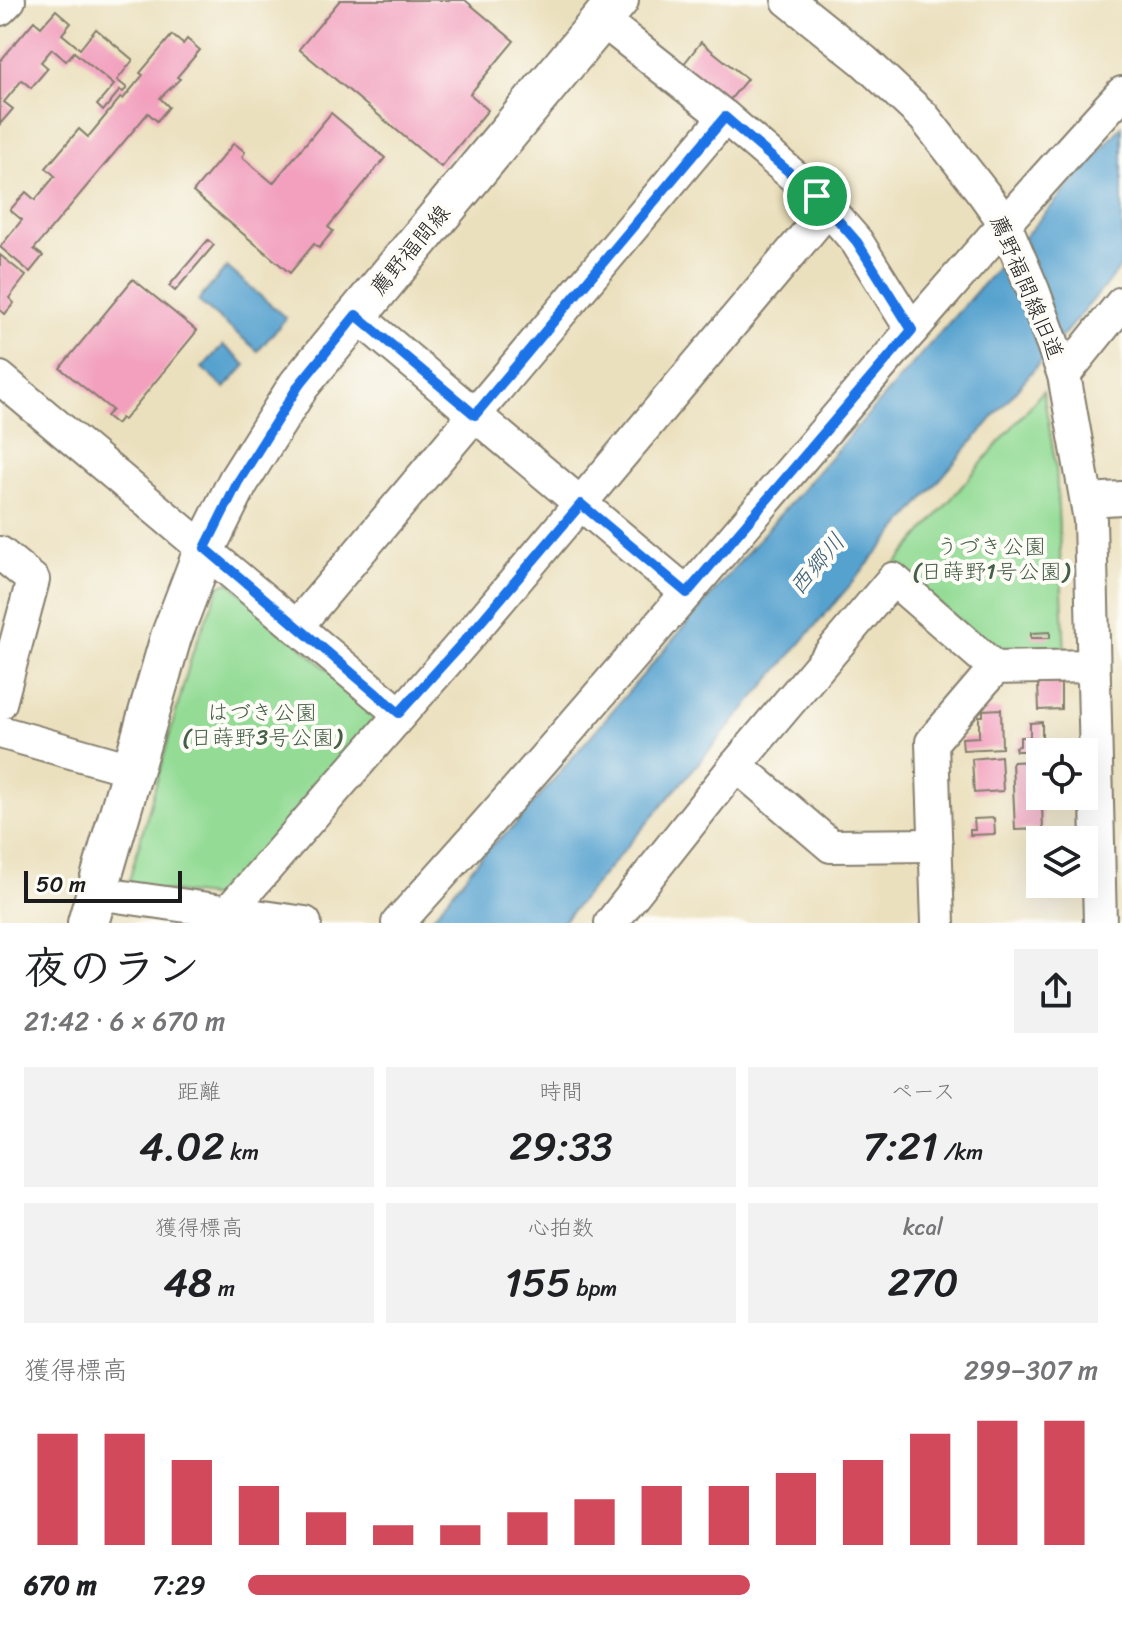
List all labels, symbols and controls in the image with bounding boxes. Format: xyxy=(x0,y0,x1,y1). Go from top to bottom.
pin xyxy=(783,162,851,230)
icon: arrive xyxy=(795,174,839,218)
street label: 薦野福間線 xyxy=(360,195,460,305)
street label: 薦野福間線旧道 xyxy=(979,208,1075,366)
water label: 西郷川 xyxy=(778,523,856,605)
park label: うづき公園 (日蒔野1号公園) xyxy=(912,527,1071,591)
park label: はづき公園 (日蒔野3号公園) xyxy=(182,693,343,757)
map controls xyxy=(1026,738,1098,898)
button: locate xyxy=(1026,738,1098,810)
button: layers xyxy=(1026,826,1098,898)
text: 50 m xyxy=(36,865,86,904)
scale bar xyxy=(24,867,182,903)
text: 夜のラン xyxy=(24,929,200,1007)
button: share xyxy=(1014,949,1098,1033)
text: 21:42 · 6 × 670 m xyxy=(24,998,225,1044)
text: 距離 xyxy=(177,1072,221,1111)
text: 時間 xyxy=(539,1072,583,1111)
text: ペース xyxy=(891,1072,955,1111)
text: 4.02 xyxy=(139,1111,225,1182)
text: 29:33 xyxy=(509,1111,613,1182)
text: 7:21 xyxy=(863,1111,938,1182)
text: km xyxy=(225,1133,259,1172)
text: /km xyxy=(938,1133,983,1172)
text: 獲得標高 xyxy=(155,1208,243,1247)
text: 心拍数 xyxy=(528,1208,594,1247)
text: kcal xyxy=(903,1208,943,1247)
text: 48 xyxy=(163,1247,212,1318)
text: 155 xyxy=(505,1247,571,1318)
text: 270 xyxy=(887,1247,959,1318)
text: m xyxy=(212,1269,235,1308)
text: bpm xyxy=(571,1269,617,1308)
text: 獲得標高 xyxy=(24,1347,128,1393)
text: 299–307 m xyxy=(964,1347,1098,1393)
text: 670 m xyxy=(24,1562,97,1608)
text: 7:29 xyxy=(152,1562,206,1608)

